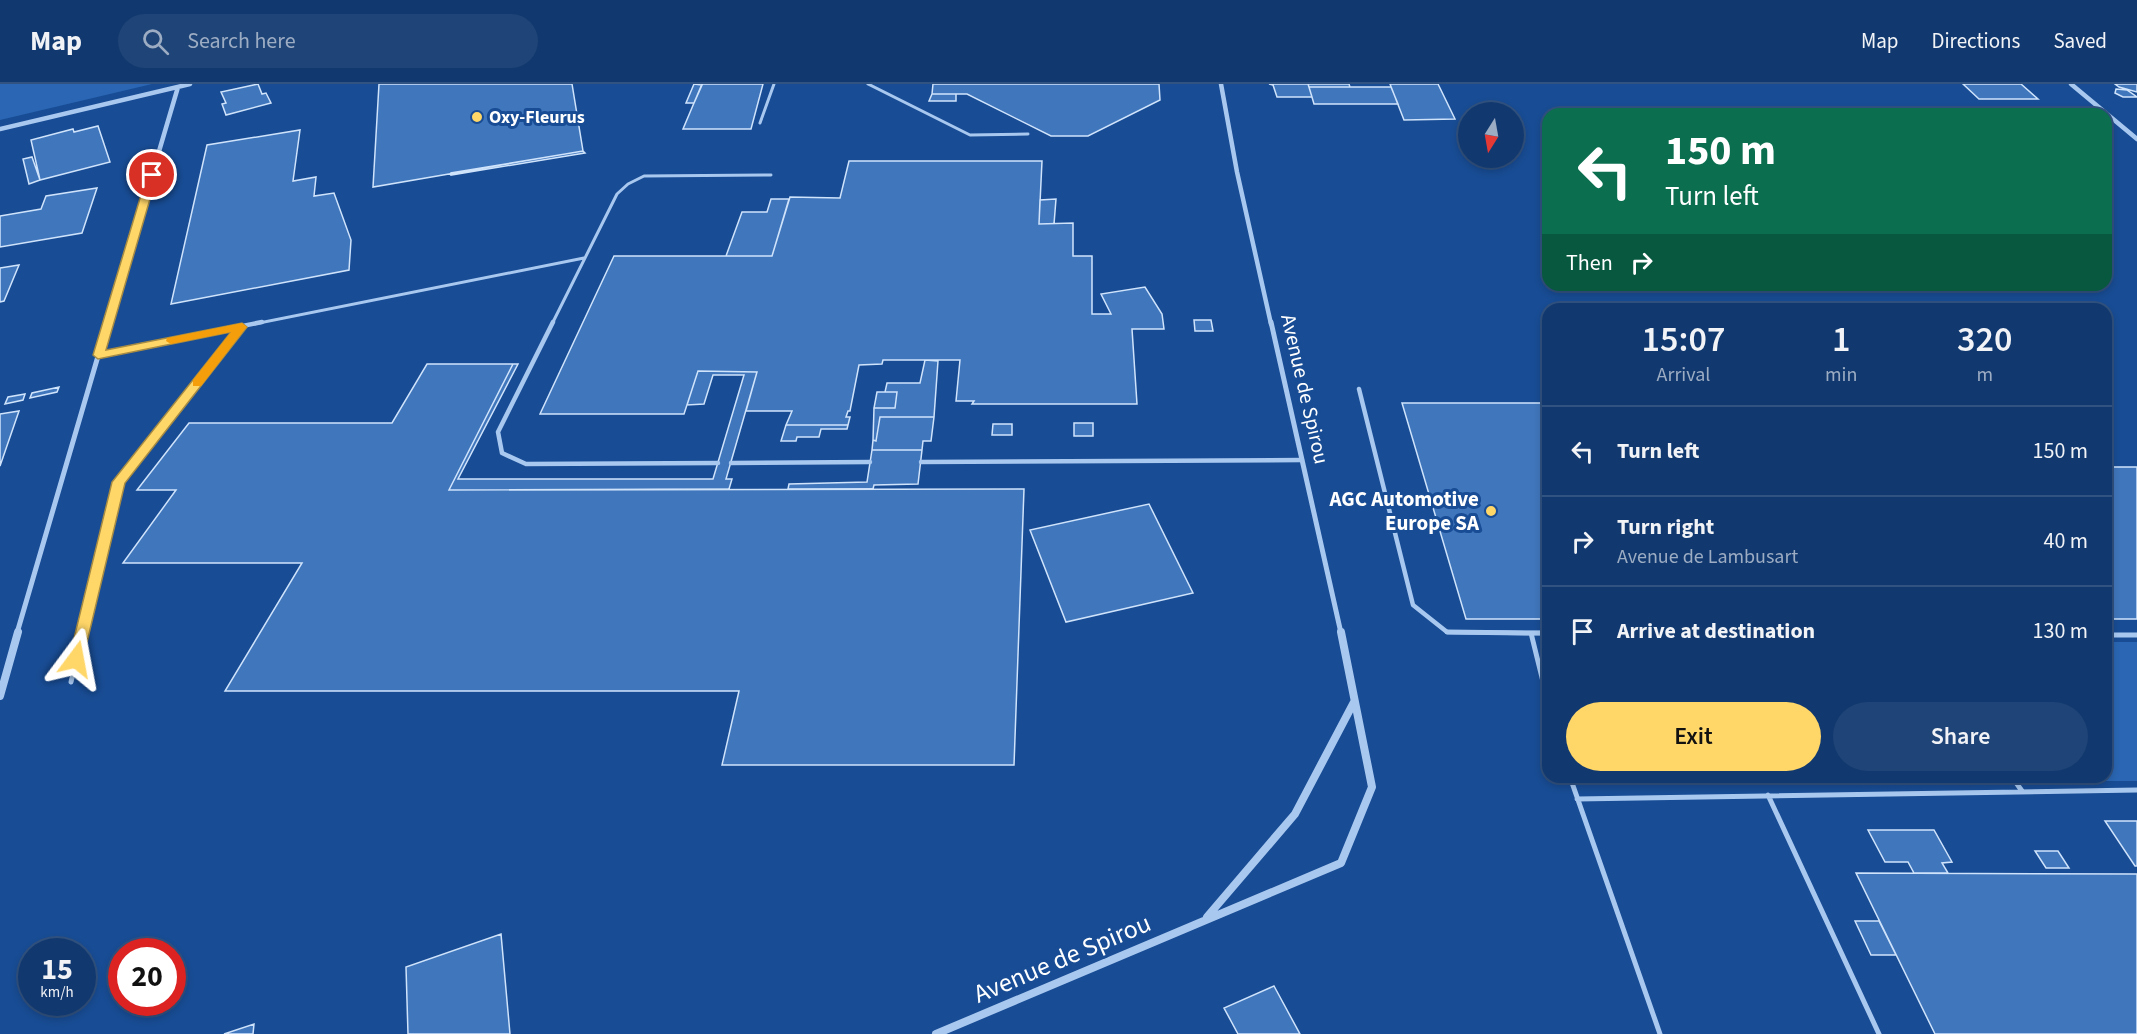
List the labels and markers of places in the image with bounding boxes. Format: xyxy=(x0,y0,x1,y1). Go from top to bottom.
place label: Oxy-Fleurus xyxy=(489,105,585,130)
marker: Oxy-Fleurus xyxy=(470,110,484,124)
pin xyxy=(126,149,177,200)
place label: AGC Automotive Europe SA xyxy=(1328,484,1480,538)
marker: AGC Automotive Europe SA xyxy=(1484,504,1498,518)

